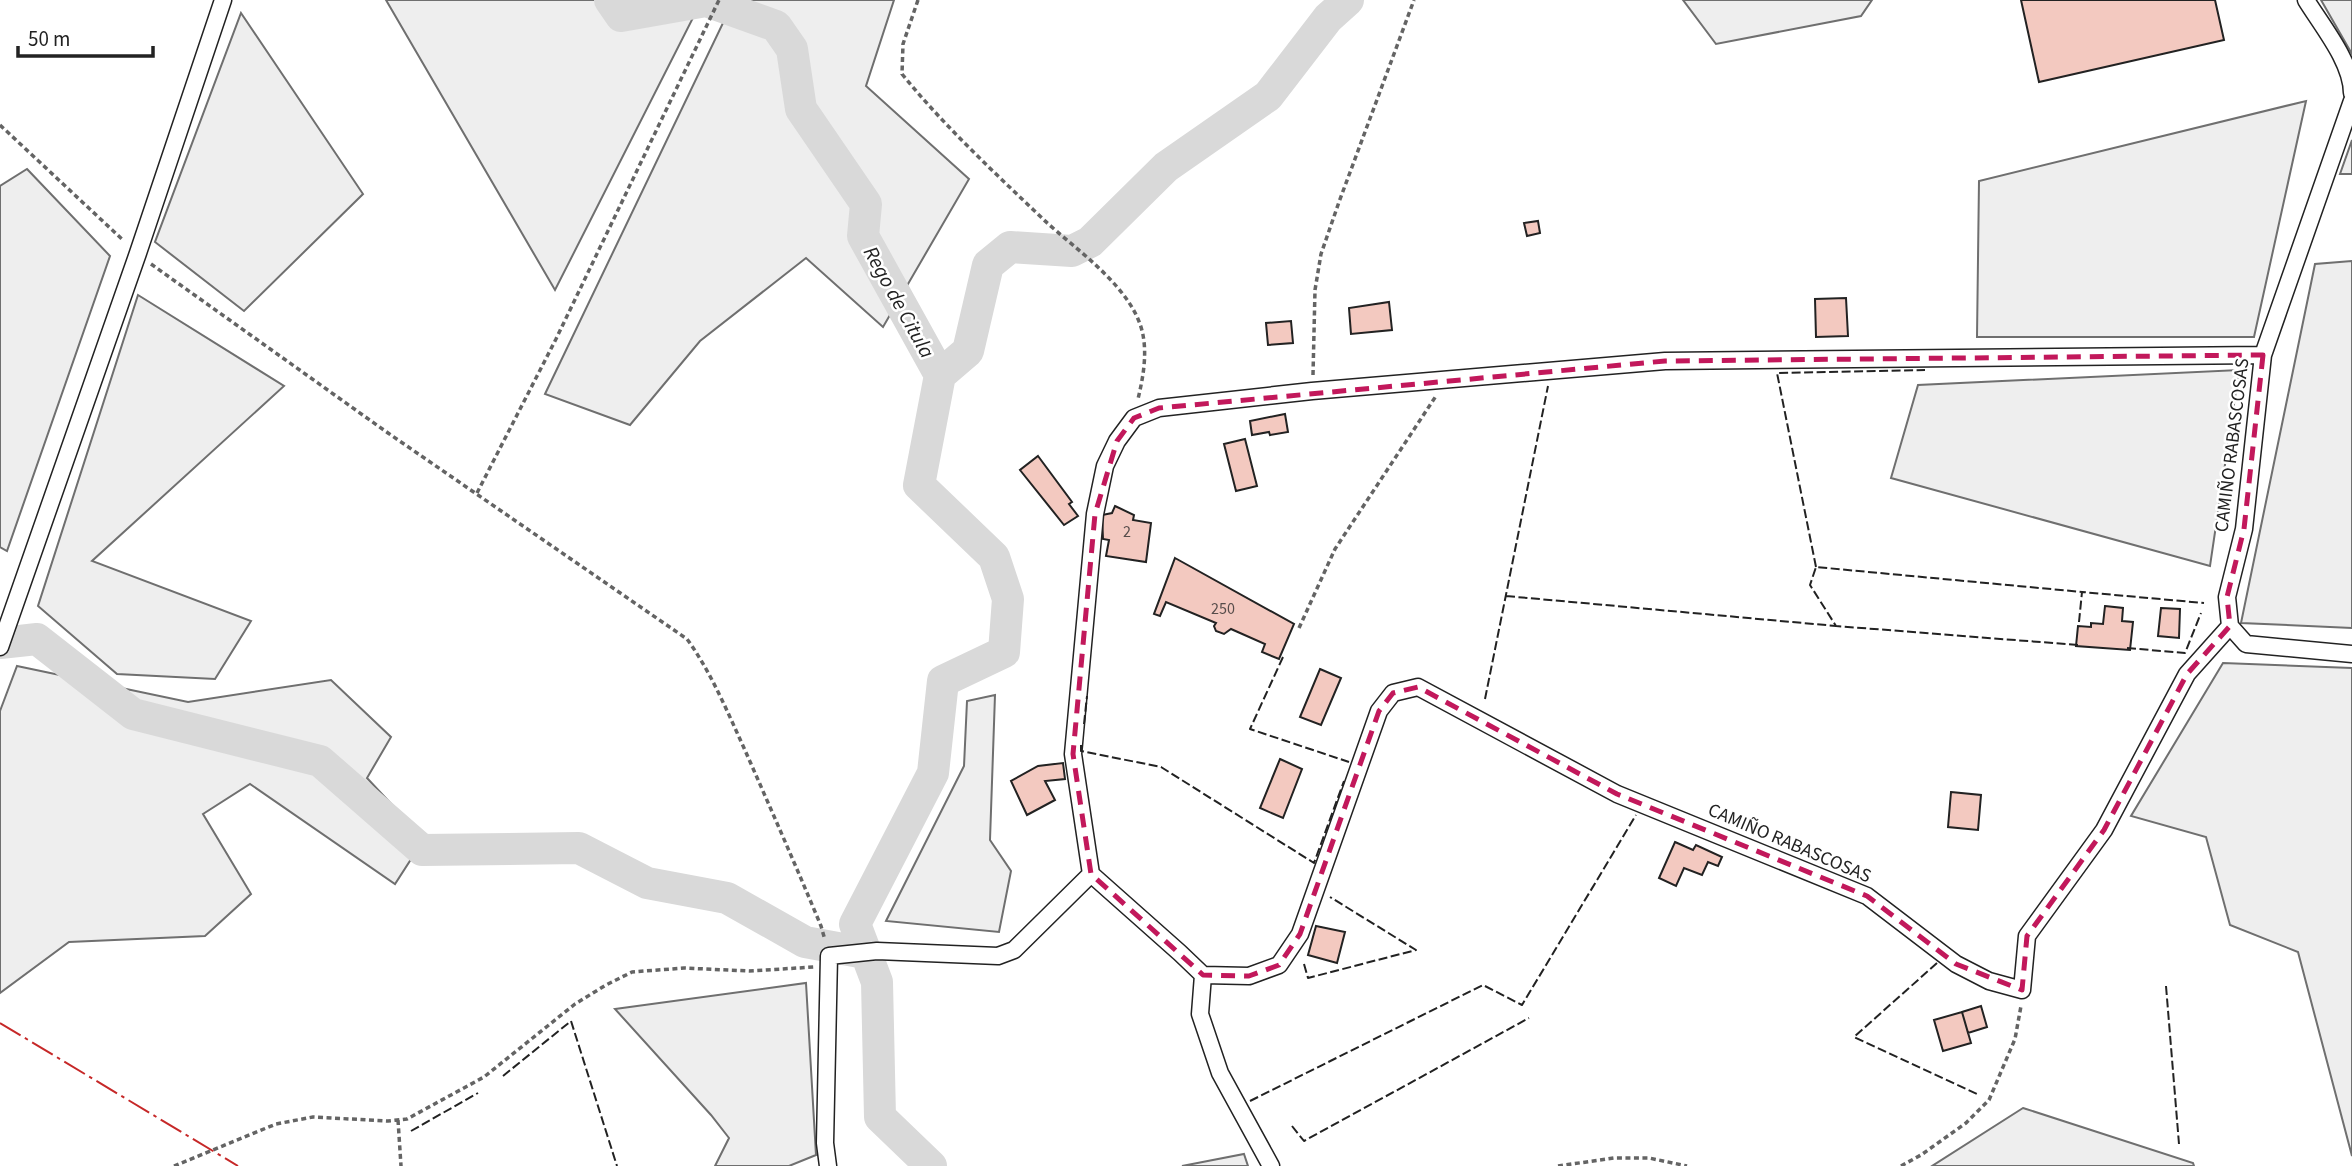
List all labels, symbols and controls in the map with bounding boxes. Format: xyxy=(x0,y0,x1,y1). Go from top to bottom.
scale bar xyxy=(18,14,152,58)
text: 50 m xyxy=(28,24,70,54)
water label: Rego de Citula xyxy=(856,241,942,363)
street label: CAMIÑO RABASCOSAS xyxy=(2208,357,2257,534)
house number: 2 xyxy=(1123,521,1131,543)
house number: 250 xyxy=(1211,598,1235,620)
street label: CAMIÑO RABASCOSAS xyxy=(1704,797,1875,890)

